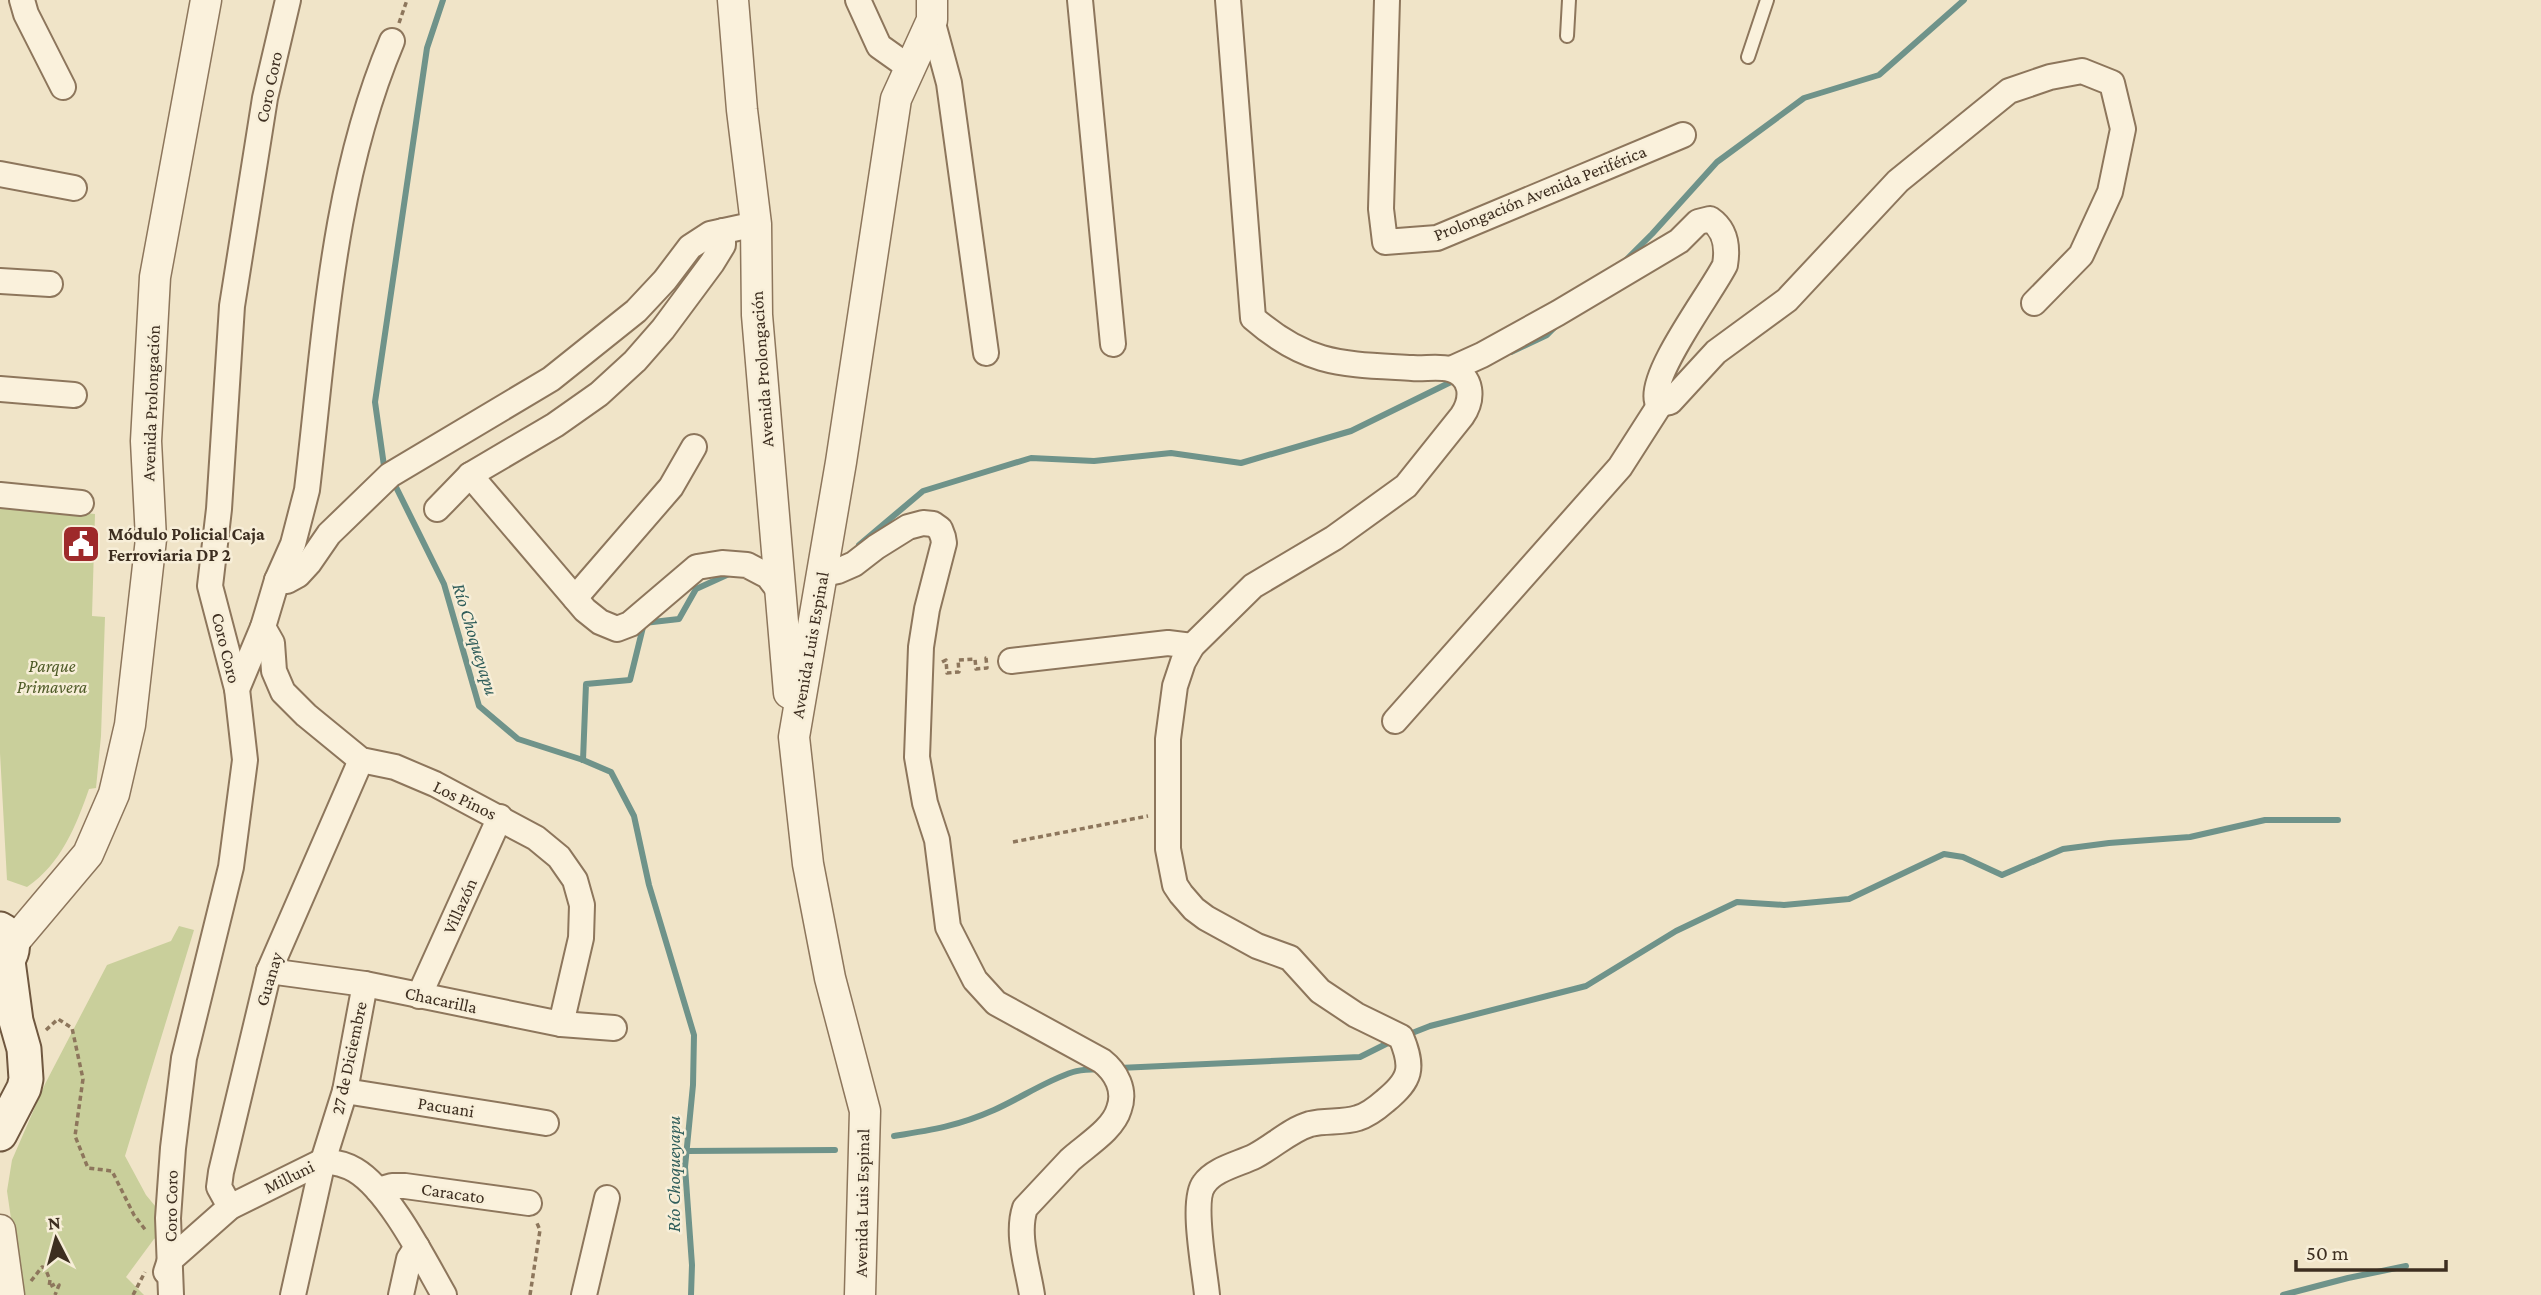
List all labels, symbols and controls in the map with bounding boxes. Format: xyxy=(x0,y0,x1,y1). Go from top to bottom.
street label: Coro Coro xyxy=(252,50,286,124)
street label: Prolongación Avenida Periférica xyxy=(1431,141,1649,245)
street label: Avenida Prolongación xyxy=(747,290,777,448)
street label: Avenida Prolongación xyxy=(138,324,164,482)
public building icon: Módulo Policial Caja Ferroviaria DP 2 xyxy=(60,523,102,565)
place label: Módulo Policial Caja Ferroviaria DP 2 xyxy=(108,524,265,565)
street label: Avenida Luis Espinal xyxy=(787,570,833,720)
water label: Río Choqueyapu xyxy=(448,580,503,698)
street label: Coro Coro xyxy=(208,611,244,685)
park label: Parque Primavera xyxy=(17,656,88,697)
street label: Los Pinos xyxy=(430,776,500,824)
street label: Villazón xyxy=(439,875,481,937)
street label: Guanay xyxy=(251,949,287,1008)
street label: Chacarilla xyxy=(403,983,479,1017)
street label: 27 de Diciembre xyxy=(327,1000,371,1116)
street label: Pacuani xyxy=(416,1093,476,1121)
water label: Río Choqueyapu xyxy=(663,1115,684,1232)
street label: Avenida Luis Espinal xyxy=(851,1128,873,1278)
street label: Milluni xyxy=(261,1156,317,1198)
street label: Coro Coro xyxy=(160,1170,182,1242)
street label: Caracato xyxy=(420,1179,486,1207)
north arrow xyxy=(21,1204,91,1274)
text: N xyxy=(47,1211,62,1234)
scale bar xyxy=(2296,1228,2446,1272)
text: 50 m xyxy=(2306,1241,2349,1265)

